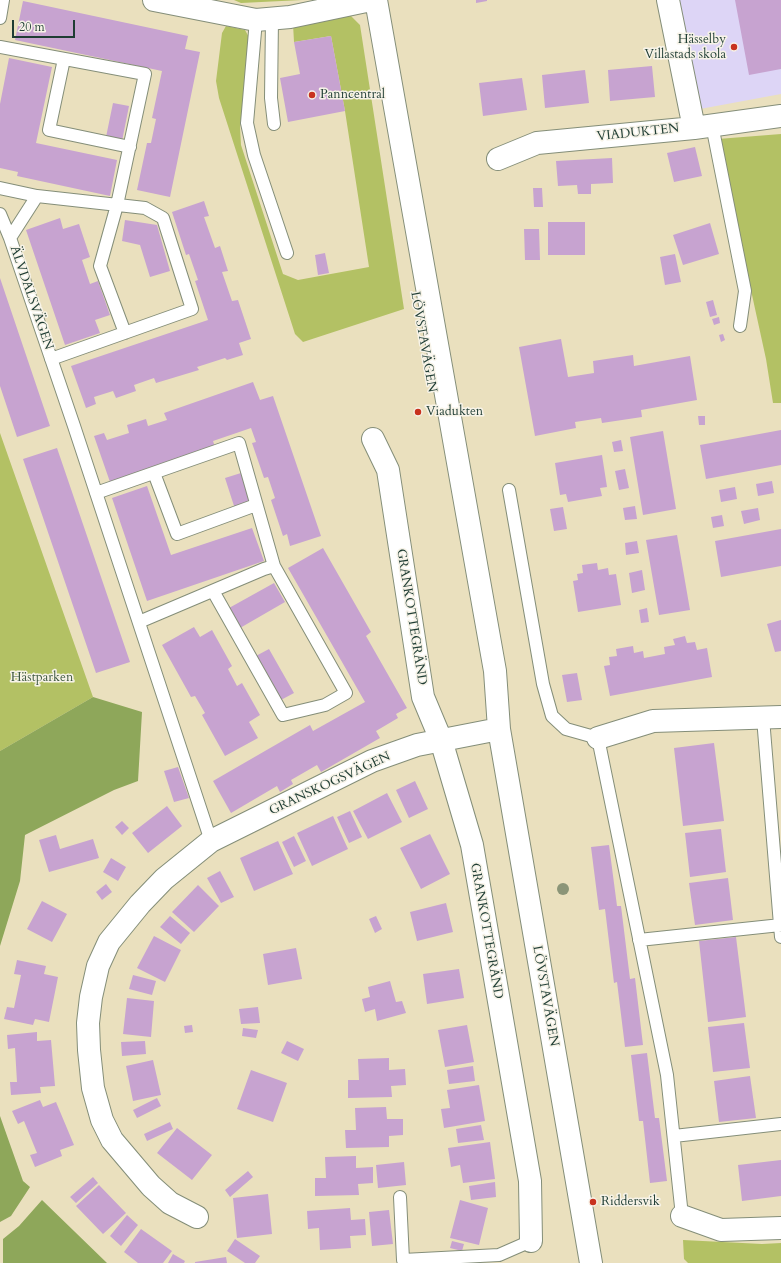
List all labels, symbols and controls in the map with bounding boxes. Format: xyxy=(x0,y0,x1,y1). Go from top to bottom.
scale bar xyxy=(14,12,77,38)
text: 20 m xyxy=(19,19,45,35)
place label: Hässelby Villastads skola xyxy=(644,32,726,63)
marker: Hässelby Villastads skola xyxy=(729,42,739,52)
place label: Panncentral xyxy=(320,87,385,103)
marker: Panncentral xyxy=(307,90,317,100)
street label: VIADUKTEN xyxy=(596,121,680,145)
street label: ÄLVDALSVÄGEN xyxy=(6,244,56,352)
street label: LÖVSTAVÄGEN xyxy=(406,290,440,394)
place label: Viadukten xyxy=(426,404,483,420)
marker: Viadukten xyxy=(413,407,423,417)
street label: GRANKOTTEGRÄND xyxy=(393,548,429,686)
park label: Hästparken xyxy=(11,670,73,686)
street label: GRANSKOGSVÄGEN xyxy=(267,749,393,819)
street label: GRANKOTTEGRÄND xyxy=(466,862,506,1000)
street label: LÖVSTAVÄGEN xyxy=(528,944,562,1048)
place label: Riddersvik xyxy=(601,1194,660,1210)
marker: Riddersvik xyxy=(588,1197,598,1207)

